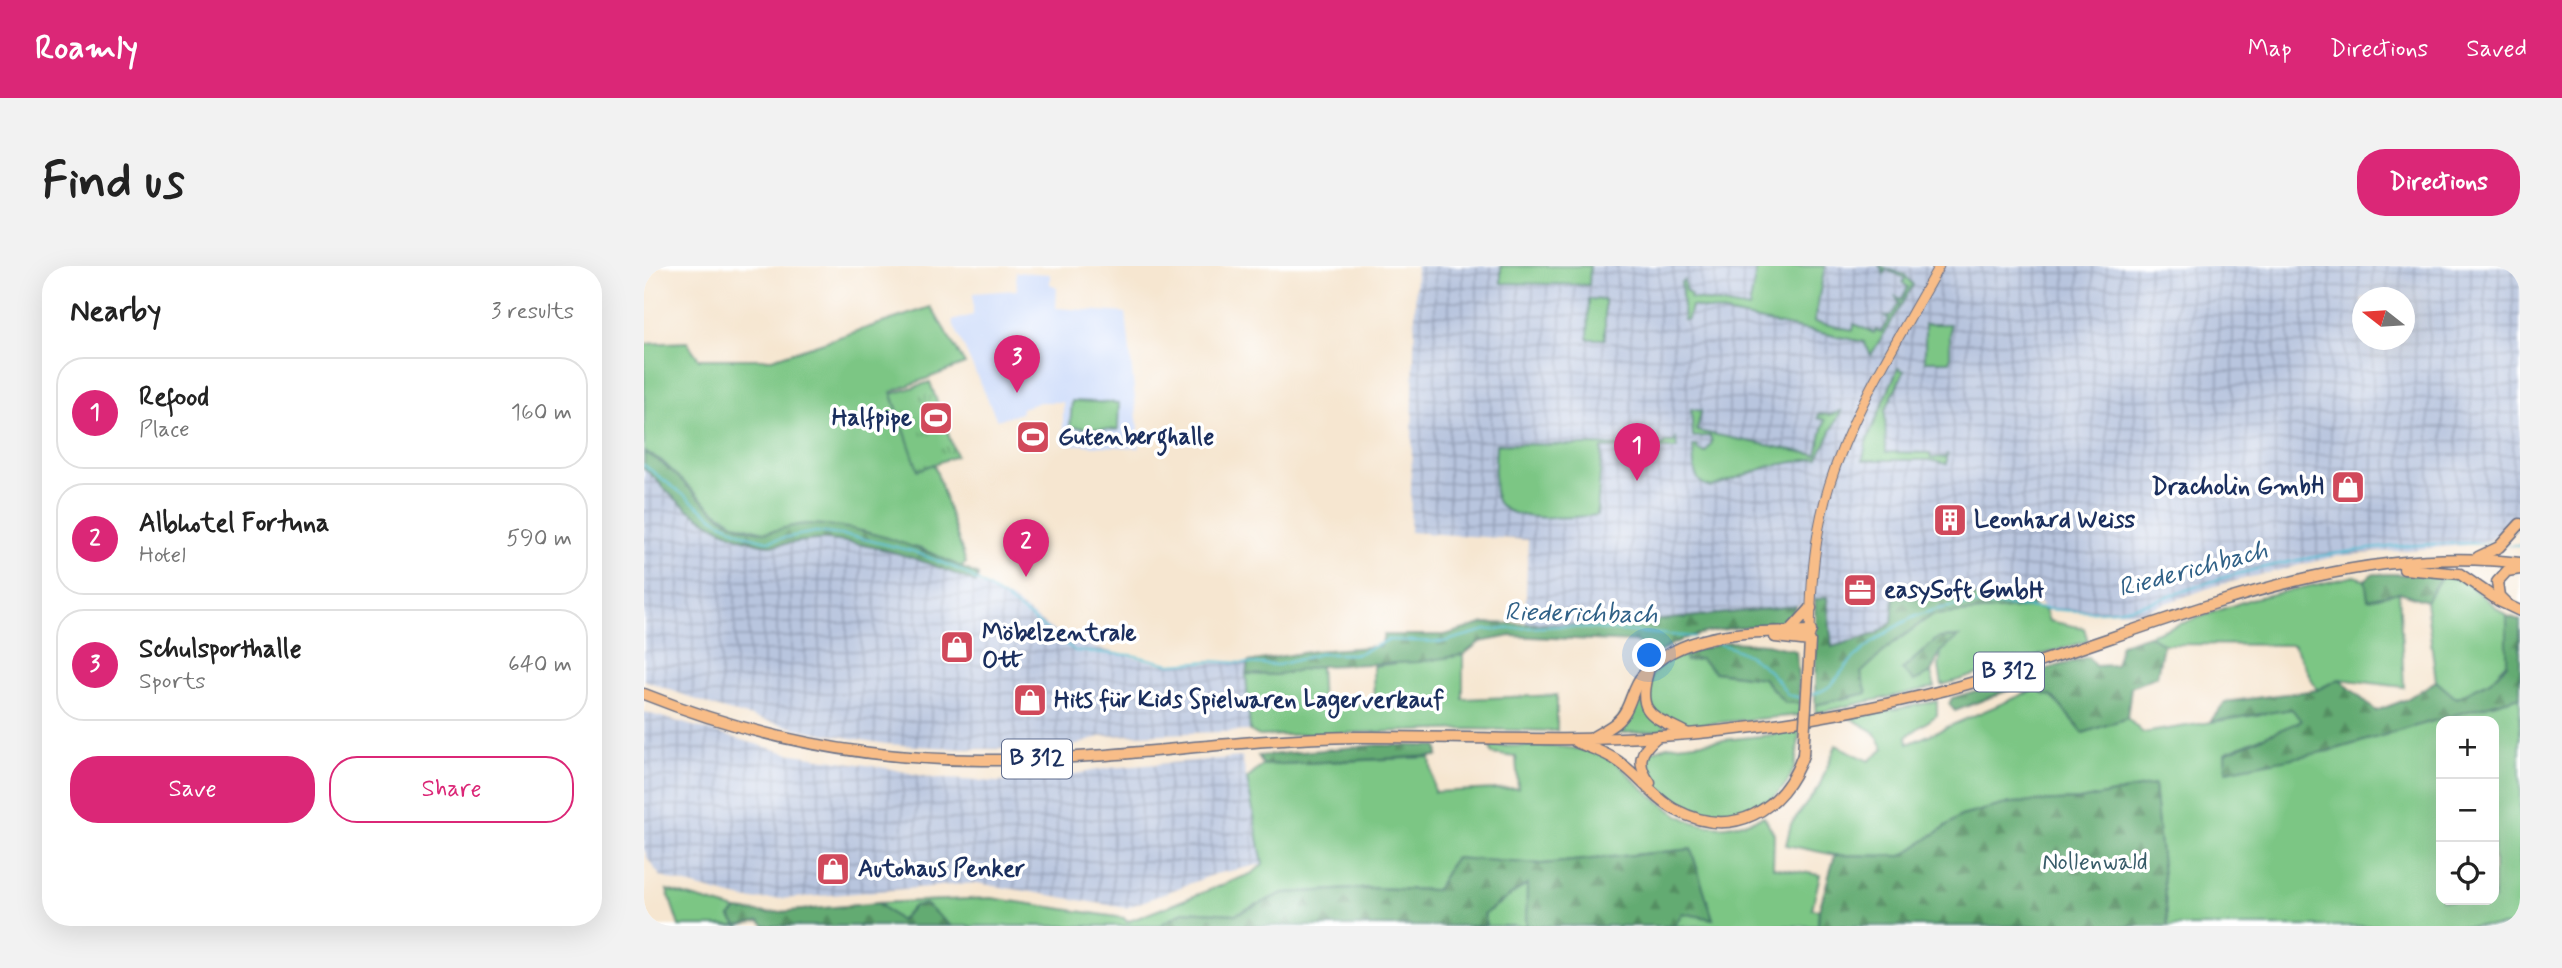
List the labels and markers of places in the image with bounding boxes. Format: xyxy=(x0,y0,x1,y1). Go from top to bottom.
pin: 3 xyxy=(994,335,1040,393)
sports icon: Halfpipe xyxy=(917,399,955,437)
place label: Halfpipe xyxy=(832,403,913,434)
sports icon: Gutenberghalle xyxy=(1014,418,1052,456)
place label: Gutenberghalle xyxy=(1058,422,1214,456)
pin: 1 xyxy=(1614,423,1660,481)
shop icon: Dracholin GmbH xyxy=(2329,468,2367,506)
place label: Dracholin GmbH xyxy=(2151,472,2324,503)
building icon: Leonhard Weiss xyxy=(1931,501,1969,539)
place label: Leonhard Weiss xyxy=(1974,505,2136,536)
pin: 2 xyxy=(1003,519,1049,577)
office icon: easySoft GmbH xyxy=(1841,571,1879,609)
place label: easySoft GmbH xyxy=(1884,575,2045,606)
place label: Möbelzentrale Ott xyxy=(982,618,1137,677)
shop icon: Möbelzentrale Ott xyxy=(938,628,976,666)
shop icon: Hits für Kids Spielwaren Lagerverkauf xyxy=(1011,681,1049,719)
place label: Hits für Kids Spielwaren Lagerverkauf xyxy=(1054,685,1444,719)
shop icon: Autohaus Penker xyxy=(814,850,852,888)
place label: Autohaus Penker xyxy=(858,854,1025,885)

